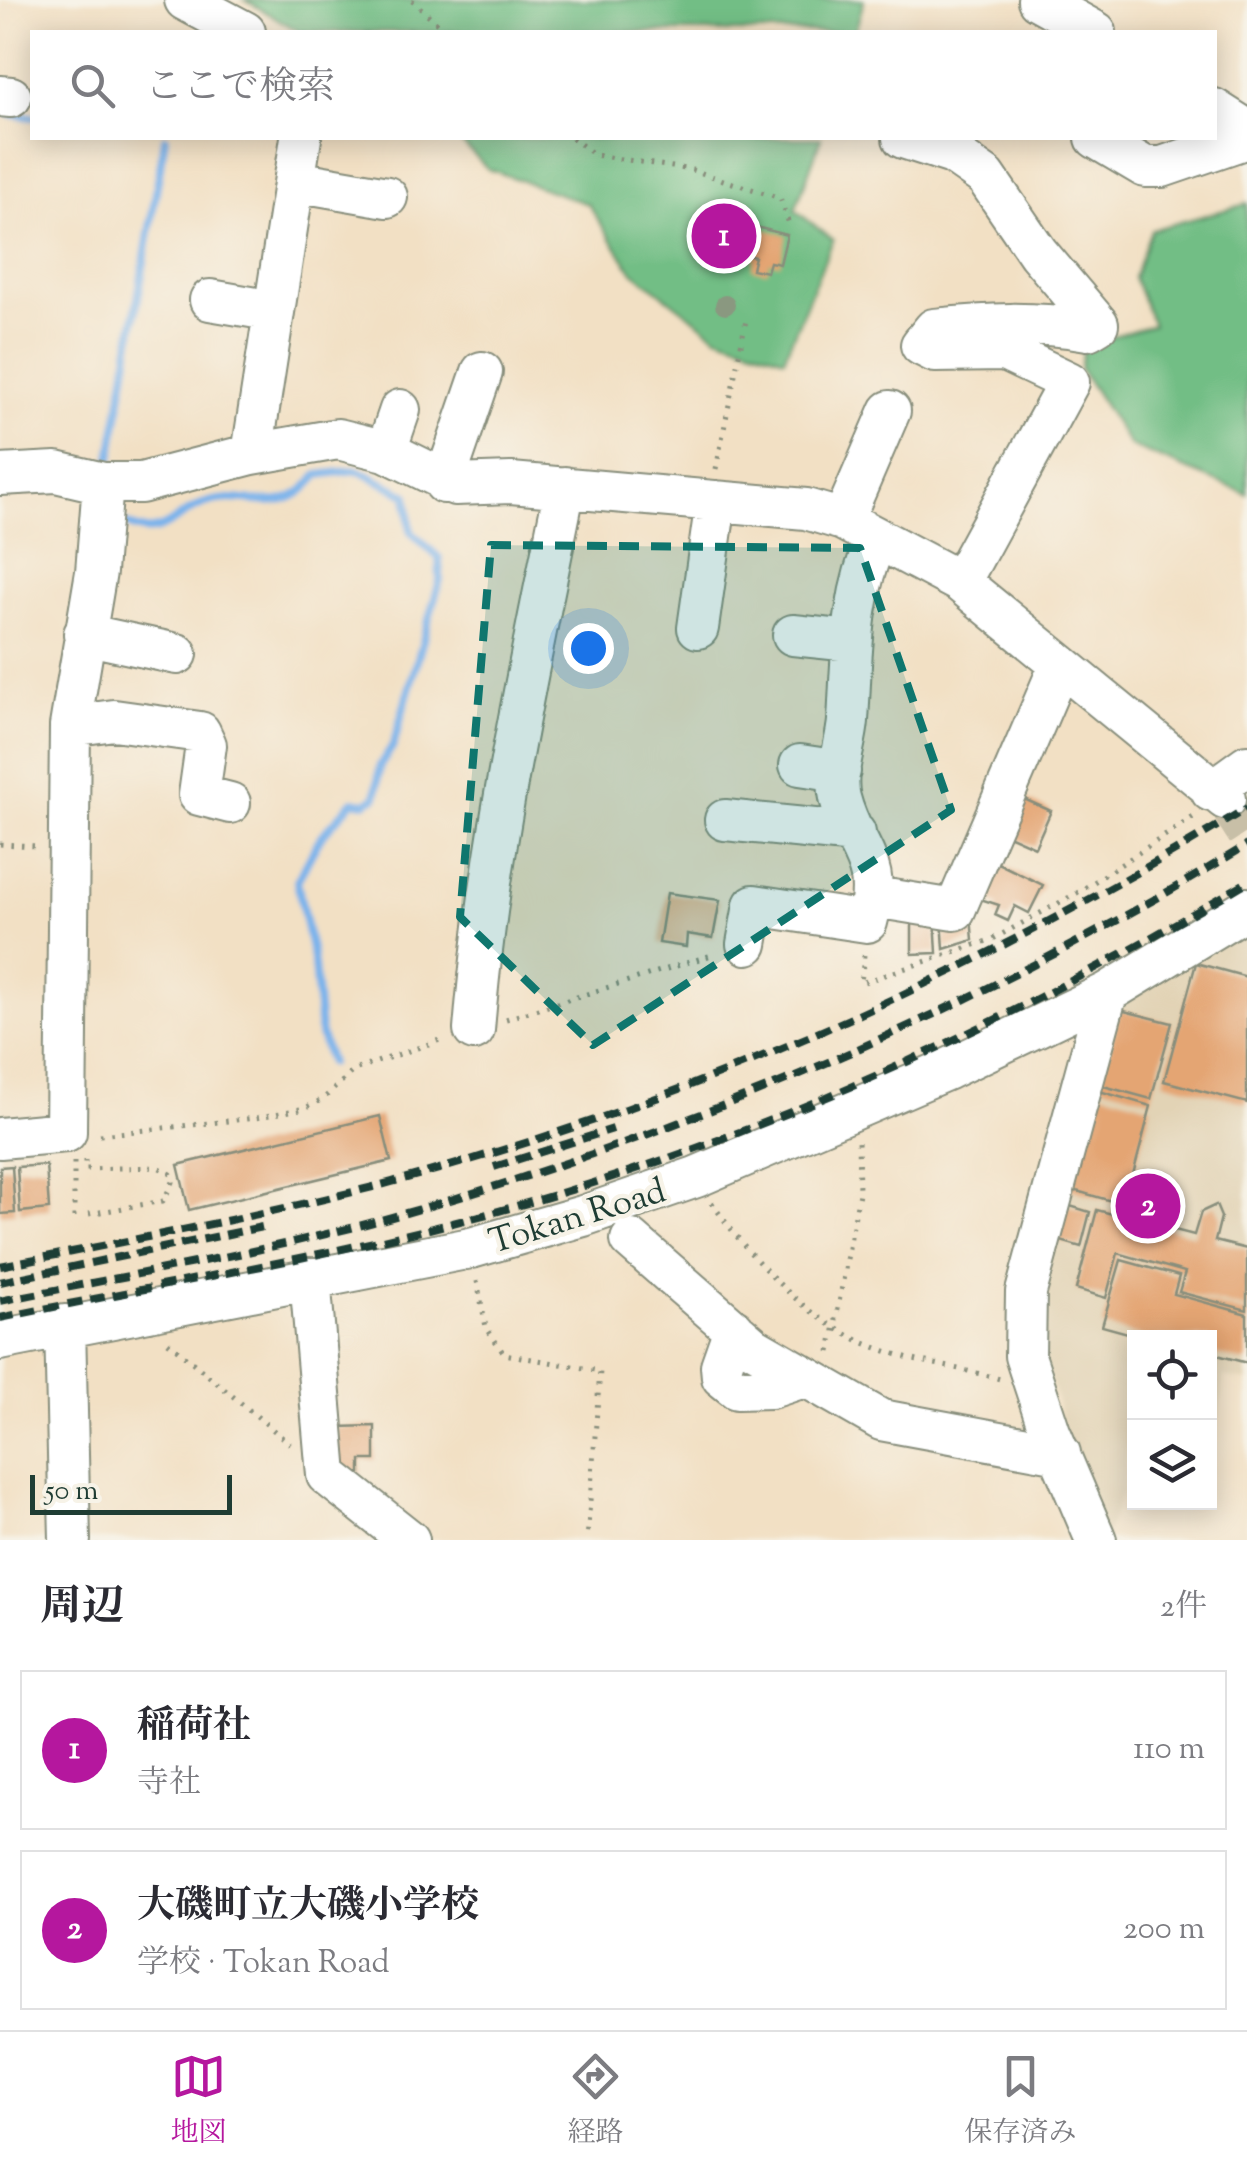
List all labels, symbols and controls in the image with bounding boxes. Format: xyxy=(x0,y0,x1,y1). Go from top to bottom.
search box xyxy=(30,30,1217,140)
icon: search xyxy=(65,58,120,113)
text: ここで検索 xyxy=(145,62,335,116)
pin: 1 xyxy=(692,198,756,274)
your location xyxy=(563,623,614,674)
street label: Tokan Road xyxy=(483,1167,673,1269)
pin: 2 xyxy=(1116,1168,1180,1244)
map controls xyxy=(1127,1330,1217,1510)
button: locate xyxy=(1127,1330,1217,1420)
button: layers xyxy=(1127,1420,1217,1510)
scale bar xyxy=(30,1470,232,1514)
text: 50 m xyxy=(45,1472,99,1512)
text: 周辺 xyxy=(40,1579,124,1639)
text: 2件 xyxy=(1160,1585,1207,1631)
text: 稲荷社 xyxy=(137,1701,251,1755)
text: 1 xyxy=(69,1727,80,1773)
text: 110 m xyxy=(1133,1727,1205,1773)
text: 寺社 xyxy=(137,1761,201,1807)
text: 大磯町立大磯小学校 xyxy=(137,1881,479,1935)
text: 2 xyxy=(67,1907,82,1953)
text: 200 m xyxy=(1123,1907,1205,1953)
text: 学校 · Tokan Road xyxy=(137,1941,390,1987)
tab: 地図 xyxy=(170,2049,227,2154)
tab: 経路 xyxy=(567,2049,624,2154)
tab: 保存済み xyxy=(964,2049,1077,2154)

